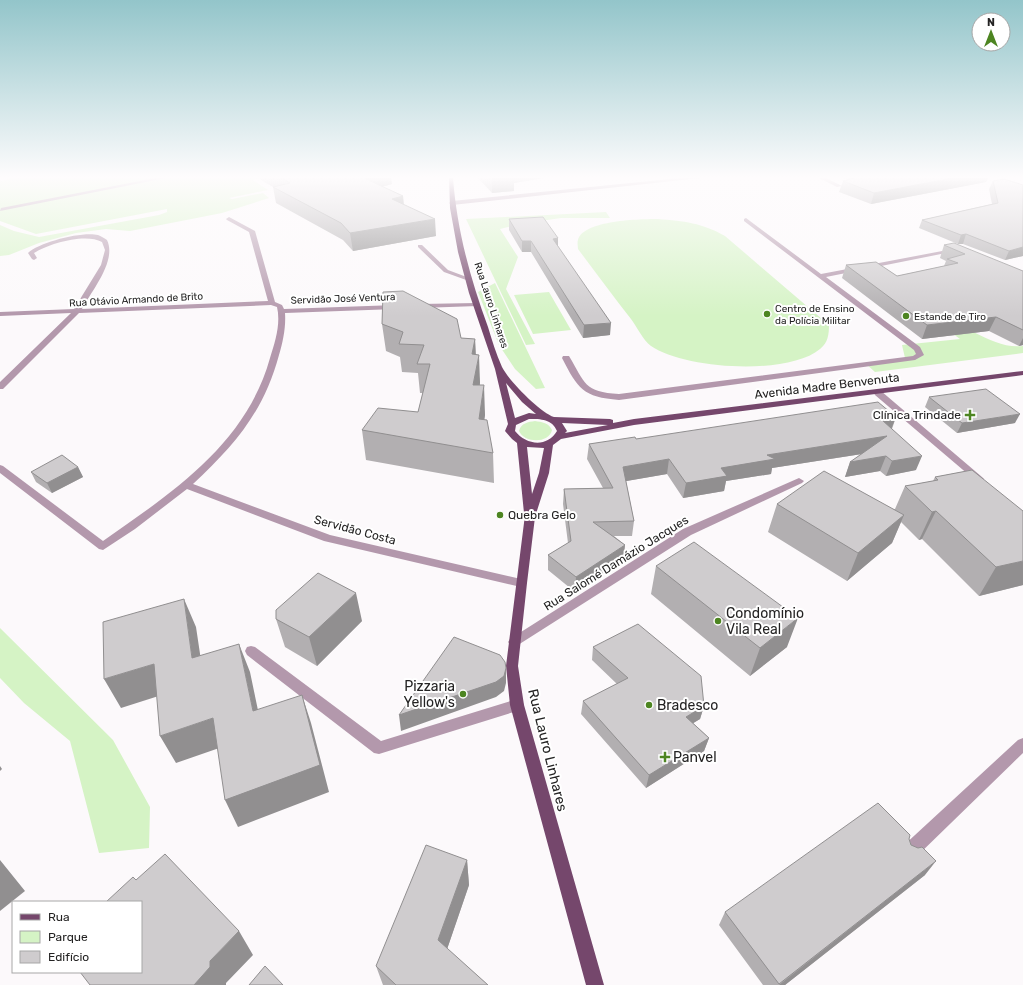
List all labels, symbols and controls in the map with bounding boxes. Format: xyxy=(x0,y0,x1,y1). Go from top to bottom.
north arrow xyxy=(971,12,1011,52)
text: N xyxy=(987,16,995,29)
street label: Rua Lauro Linhares xyxy=(471,261,511,350)
street label: Rua Otávio Armando de Brito xyxy=(69,290,204,310)
street label: Servidão José Ventura xyxy=(290,291,396,307)
place label: Centro de Ensino da Polícia Militar xyxy=(775,303,855,327)
marker: Centro de Ensino da Polícia Militar xyxy=(762,309,772,319)
marker: Estande de Tiro xyxy=(901,311,911,321)
place label: Estande de Tiro xyxy=(914,311,986,323)
street label: Avenida Madre Benvenuta xyxy=(754,370,900,402)
place label: Clínica Trindade xyxy=(873,408,961,422)
marker: Clínica Trindade xyxy=(964,409,976,421)
place label: Quebra Gelo xyxy=(508,508,576,522)
marker: Quebra Gelo xyxy=(495,510,505,520)
street label: Servidão Costa xyxy=(313,512,397,548)
street label: Rua Salomé Damázio Jacques xyxy=(541,513,691,613)
place label: Condomínio Vila Real xyxy=(726,605,804,638)
marker: Condomínio Vila Real xyxy=(713,616,723,626)
place label: Pizzaria Yellow's xyxy=(404,678,455,711)
street label: Rua Lauro Linhares xyxy=(524,687,571,813)
marker: Pizzaria Yellow's xyxy=(458,689,468,699)
place label: Bradesco xyxy=(657,697,718,714)
marker: Bradesco xyxy=(644,700,654,710)
place label: Panvel xyxy=(673,749,717,766)
marker: Panvel xyxy=(660,752,670,762)
legend xyxy=(12,901,142,973)
text: Rua xyxy=(48,910,70,924)
text: Parque xyxy=(48,930,88,944)
text: Edifício xyxy=(48,950,89,964)

